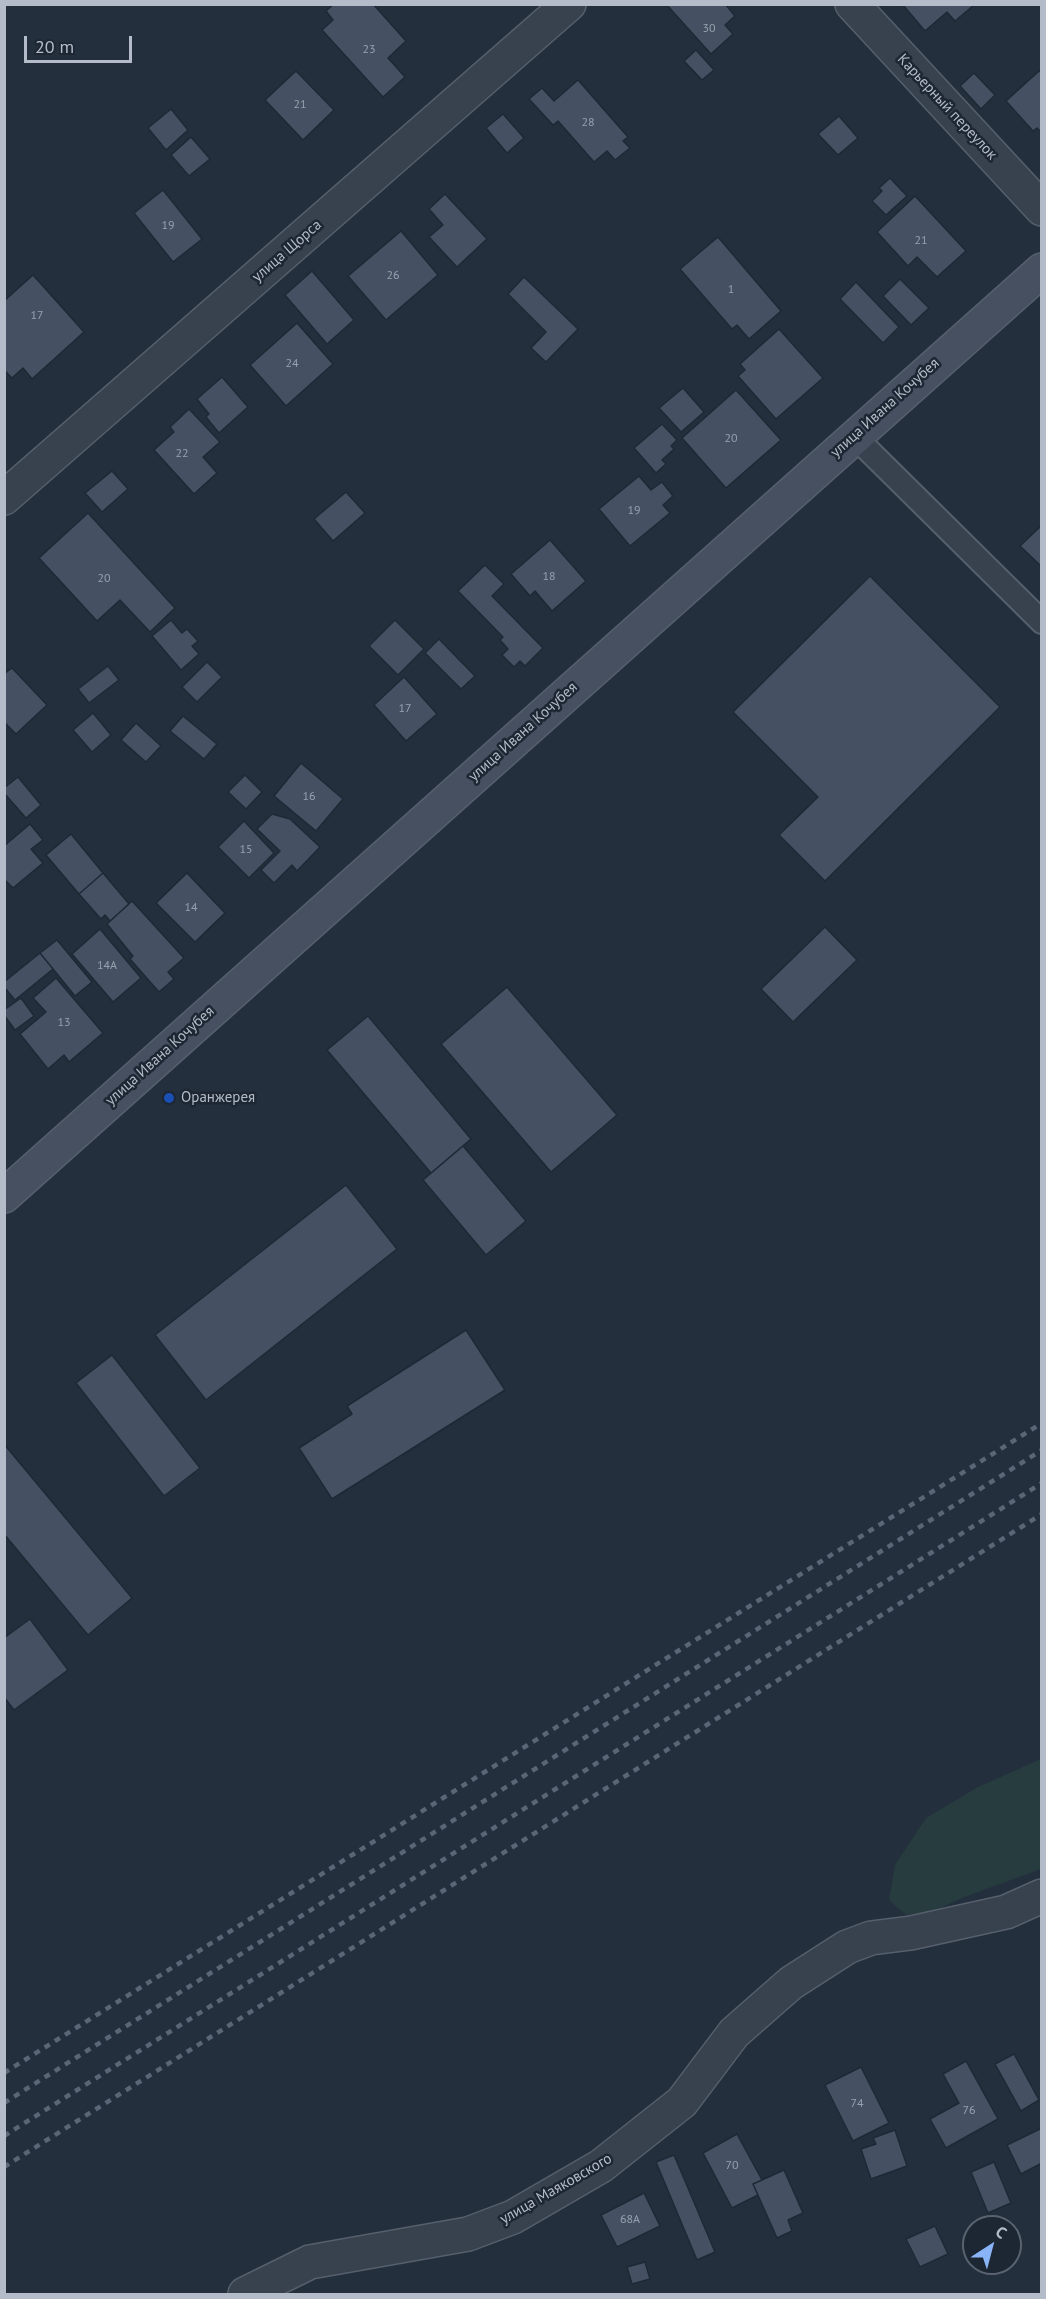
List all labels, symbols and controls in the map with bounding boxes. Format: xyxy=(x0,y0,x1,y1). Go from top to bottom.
house number: 30 xyxy=(702,22,716,36)
scale bar xyxy=(27,24,135,62)
text: 20 m xyxy=(35,35,74,58)
house number: 23 xyxy=(362,43,376,57)
street label: Карьерный переулок xyxy=(893,50,1001,164)
house number: 21 xyxy=(293,98,307,112)
house number: 28 xyxy=(581,116,595,130)
street label: улица Щорса xyxy=(249,216,325,286)
house number: 19 xyxy=(161,219,175,233)
house number: 21 xyxy=(914,234,928,248)
house number: 26 xyxy=(386,269,400,283)
house number: 1 xyxy=(728,283,734,297)
house number: 17 xyxy=(30,309,44,323)
street label: улица Ивана Кочубея xyxy=(827,354,943,462)
house number: 24 xyxy=(285,357,299,371)
house number: 20 xyxy=(724,432,738,446)
house number: 22 xyxy=(175,447,189,461)
house number: 19 xyxy=(627,504,641,518)
house number: 18 xyxy=(542,570,556,584)
house number: 20 xyxy=(97,572,111,586)
street label: улица Ивана Кочубея xyxy=(465,678,581,786)
house number: 17 xyxy=(398,702,412,716)
house number: 16 xyxy=(302,790,316,804)
house number: 15 xyxy=(239,843,253,857)
house number: 14 xyxy=(184,901,198,915)
house number: 14А xyxy=(97,959,117,973)
street label: улица Ивана Кочубея xyxy=(102,1002,218,1110)
house number: 13 xyxy=(57,1016,71,1030)
place label: Оранжерея xyxy=(181,1089,255,1107)
marker: Оранжерея xyxy=(162,1091,176,1105)
house number: 74 xyxy=(850,2097,864,2111)
house number: 76 xyxy=(962,2104,976,2118)
street label: улица Маяковского xyxy=(497,2150,615,2228)
house number: 70 xyxy=(725,2159,739,2173)
house number: 68А xyxy=(620,2213,640,2227)
north arrow xyxy=(962,2215,1022,2275)
text: С xyxy=(992,2221,1011,2243)

